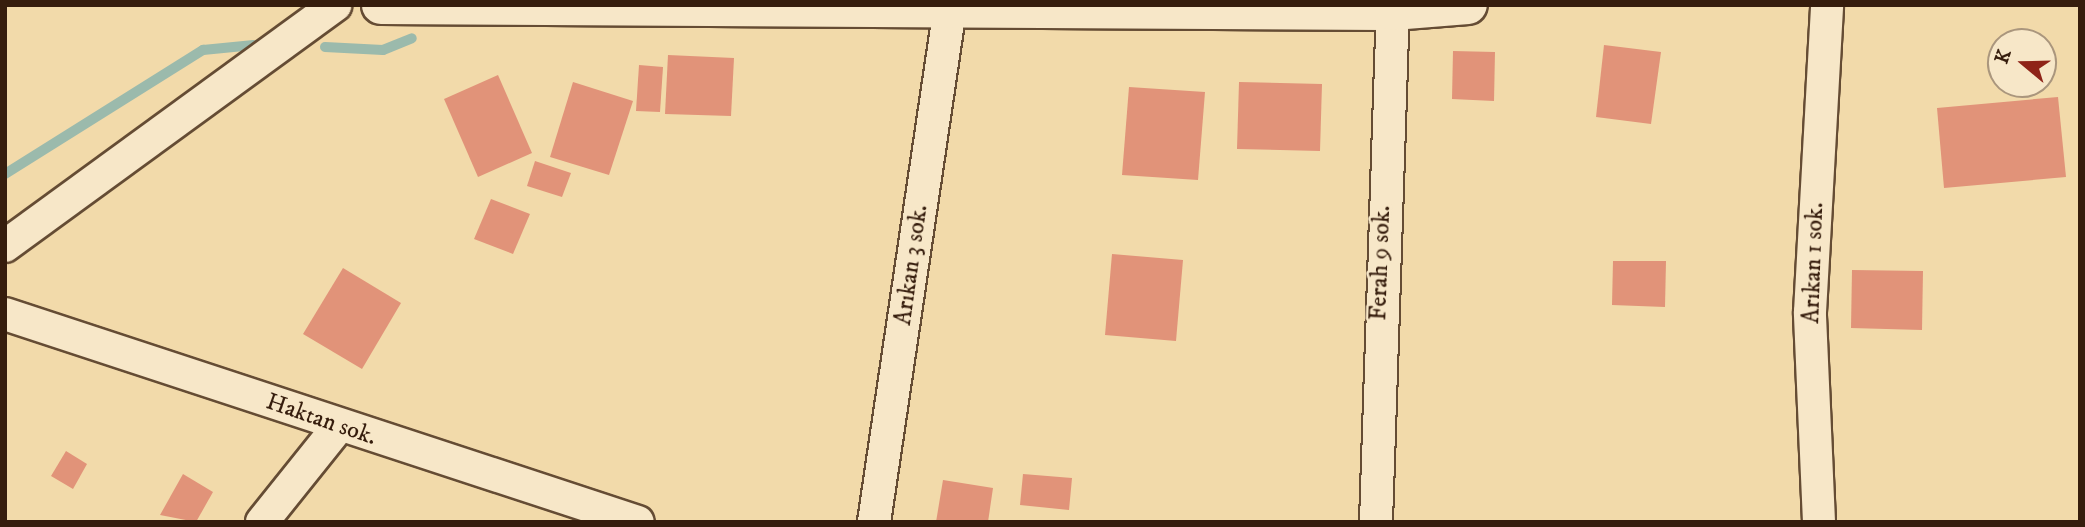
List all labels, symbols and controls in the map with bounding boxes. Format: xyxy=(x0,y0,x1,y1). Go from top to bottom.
north arrow xyxy=(1987,28,2057,98)
text: K xyxy=(1991,47,2017,67)
street label: Arıkan 1 sok. xyxy=(1797,202,1831,324)
street label: Arıkan 3 sok. xyxy=(889,203,935,327)
street label: Ferah 9 sok. xyxy=(1365,205,1397,321)
street label: Haktan sok. xyxy=(262,388,380,452)

